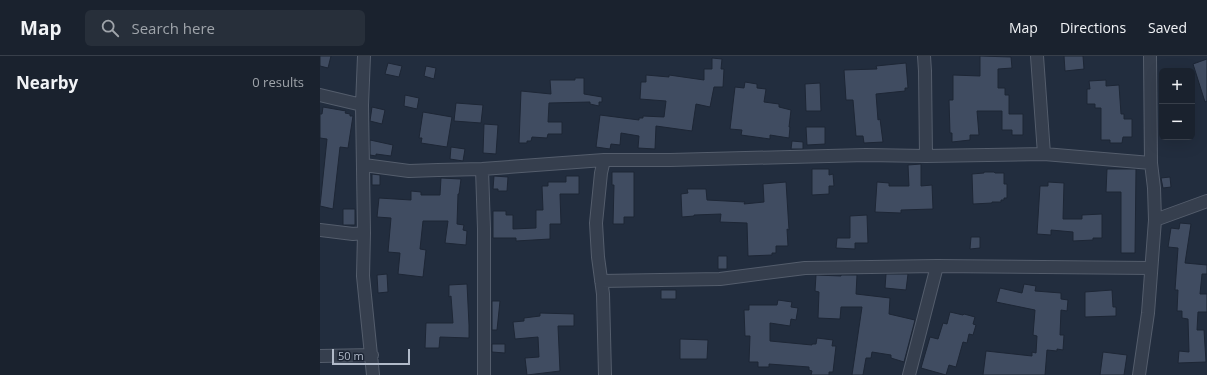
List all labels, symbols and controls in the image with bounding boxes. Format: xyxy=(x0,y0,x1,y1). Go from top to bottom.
search box xyxy=(85,10,365,46)
text: Map xyxy=(20,15,61,41)
icon: search xyxy=(99,17,121,39)
text: Search here xyxy=(131,18,215,38)
text: Map xyxy=(1009,18,1038,37)
text: Directions xyxy=(1060,18,1126,37)
text: Saved xyxy=(1148,18,1187,37)
map controls xyxy=(1159,68,1195,140)
button: + xyxy=(1159,68,1195,104)
text: Nearby xyxy=(16,71,78,94)
text: 0 results xyxy=(252,73,304,91)
button: − xyxy=(1159,104,1195,140)
scale bar xyxy=(332,347,410,366)
text: 50 m xyxy=(338,348,364,363)

